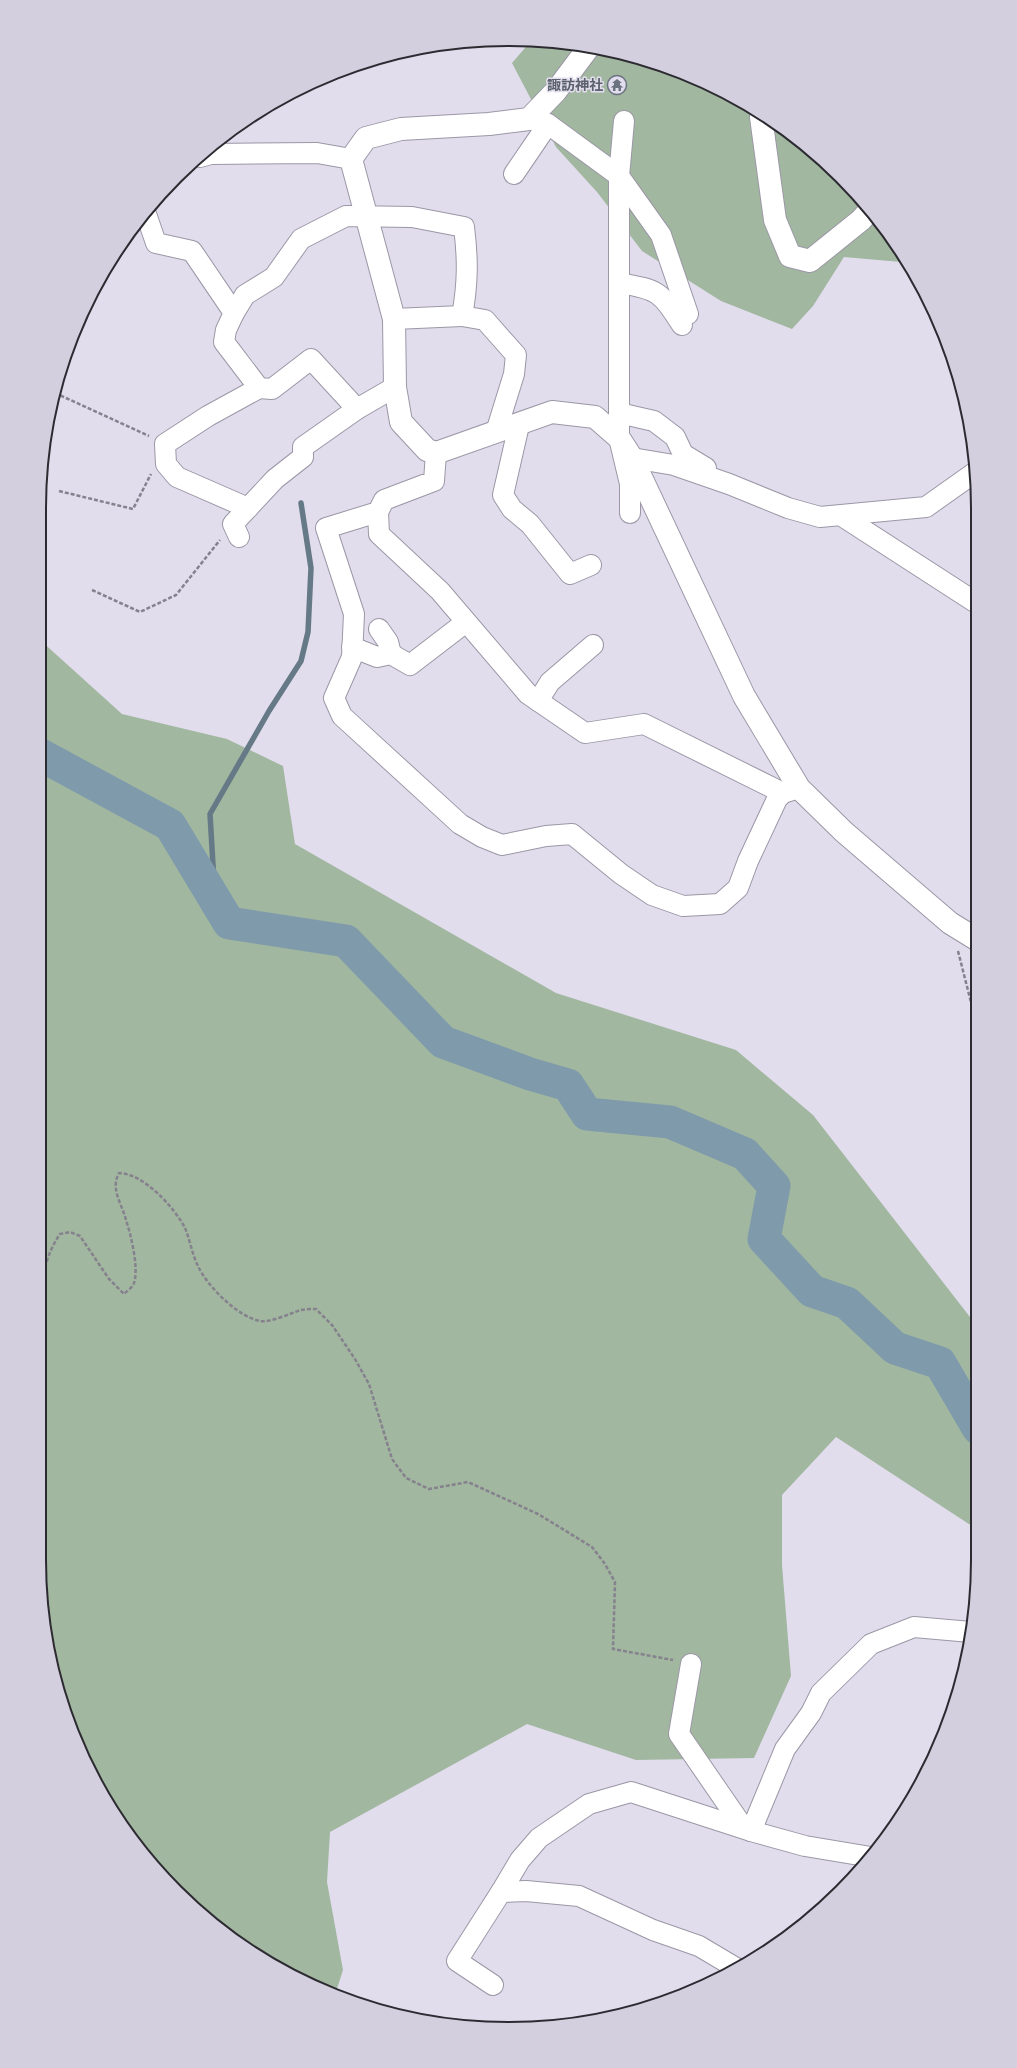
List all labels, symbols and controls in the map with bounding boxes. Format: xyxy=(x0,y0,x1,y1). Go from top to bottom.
temple icon: 諏訪神社 xyxy=(606,74,628,96)
place label: 諏訪神社 xyxy=(547,77,603,93)

